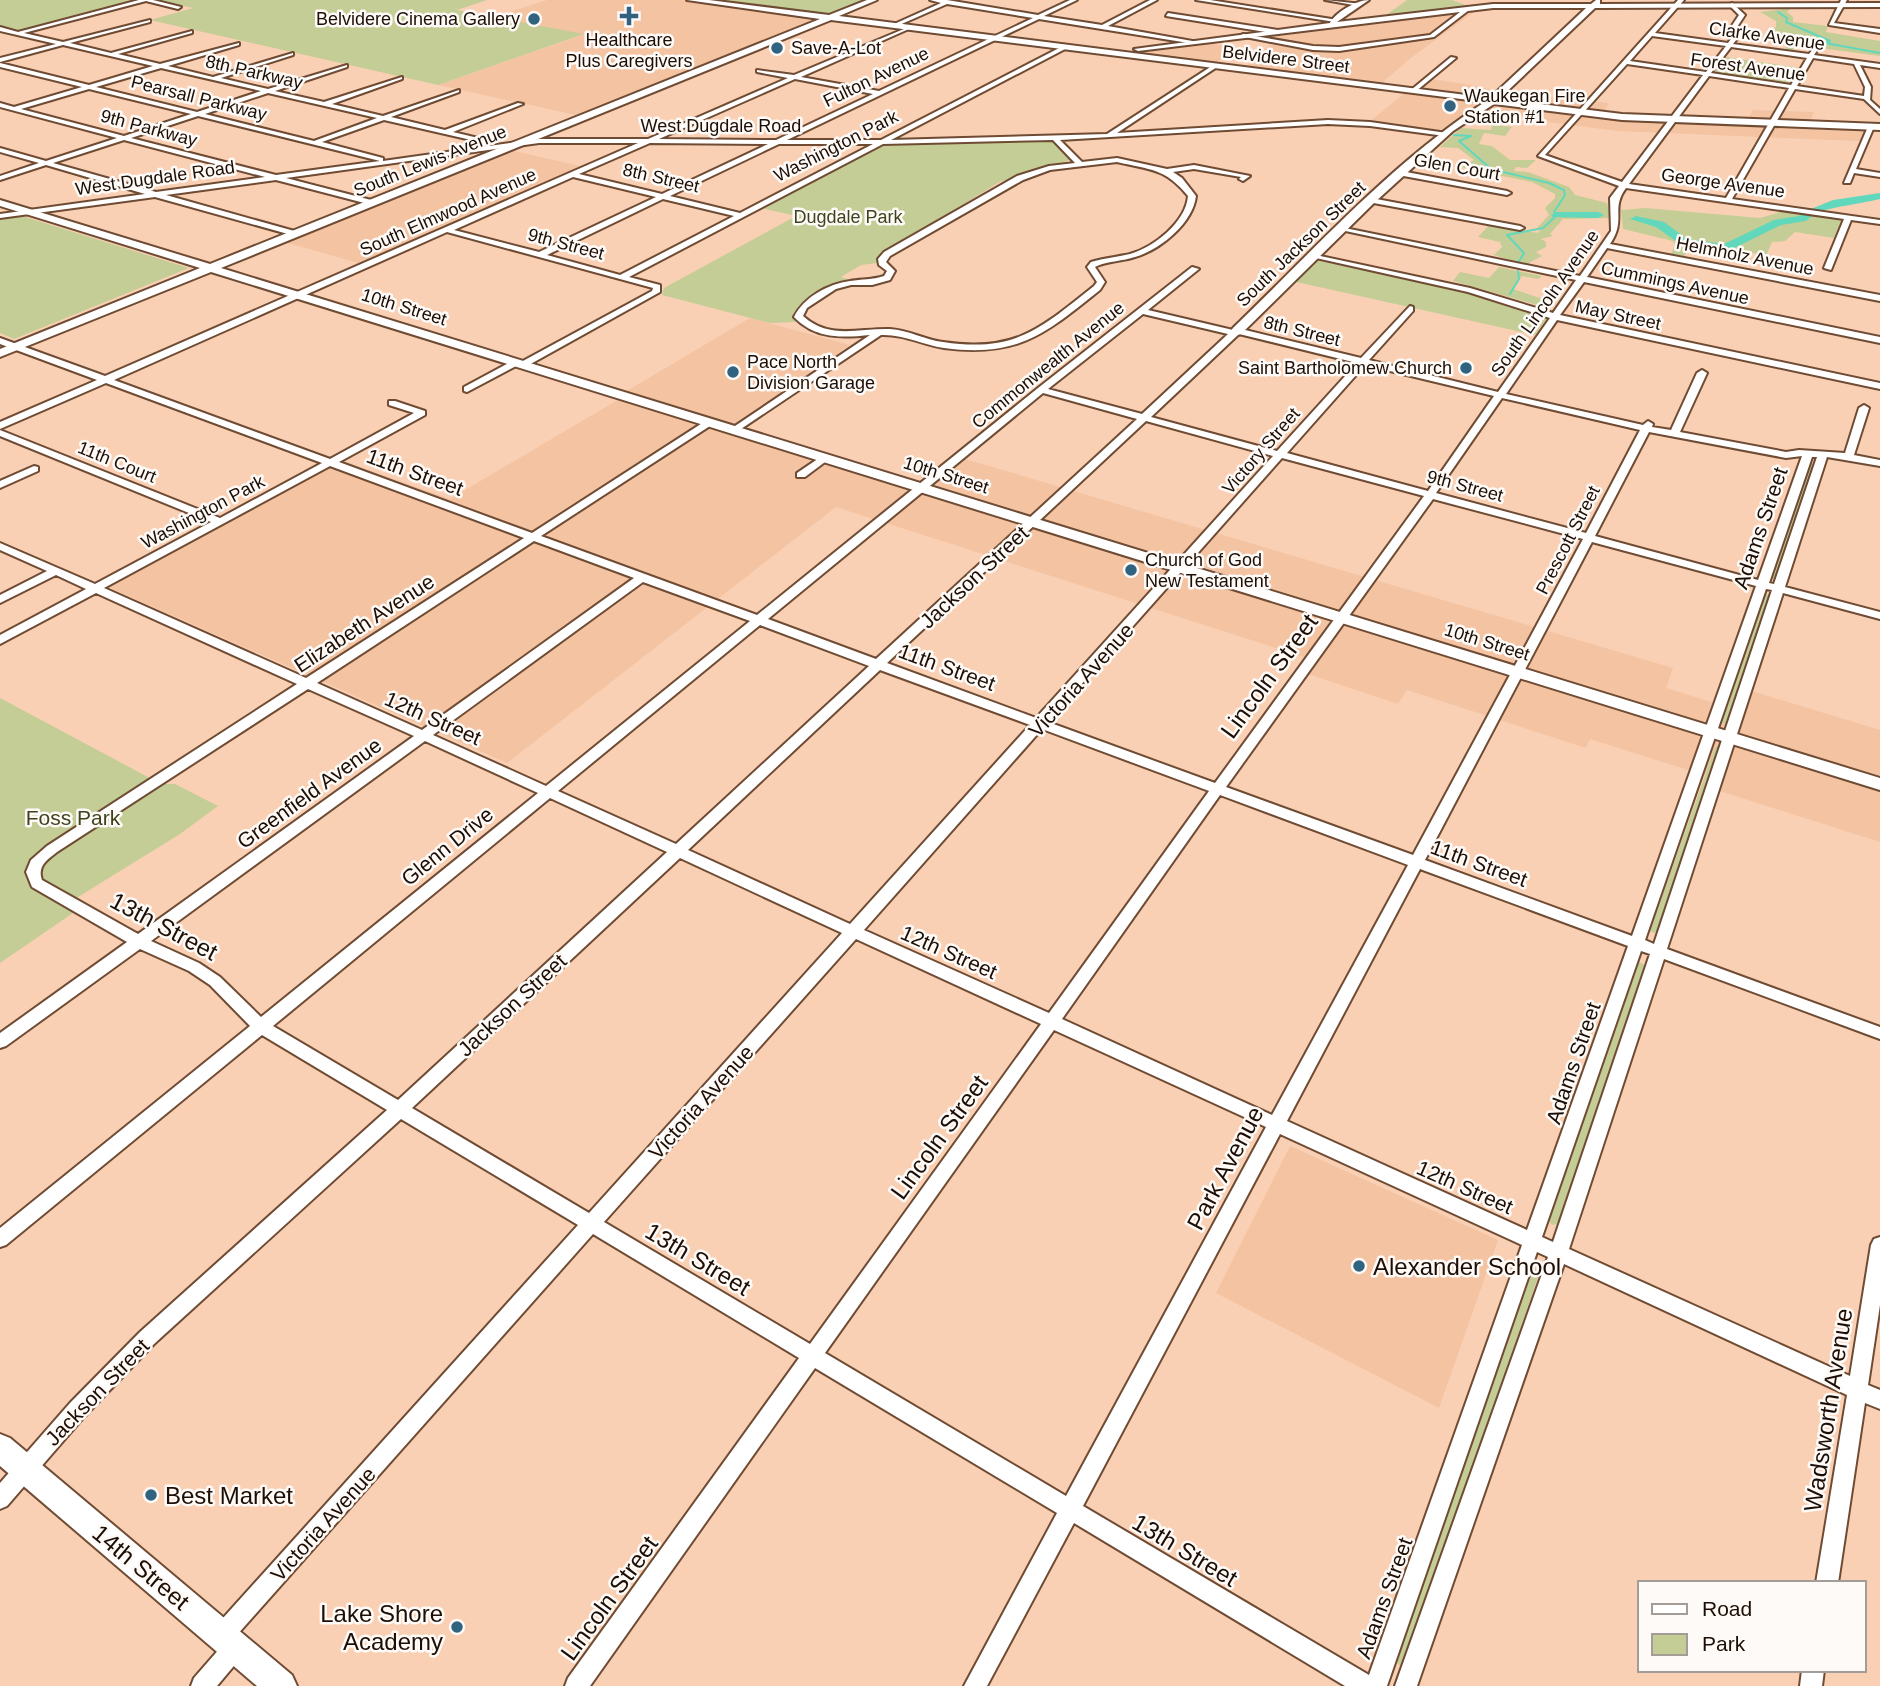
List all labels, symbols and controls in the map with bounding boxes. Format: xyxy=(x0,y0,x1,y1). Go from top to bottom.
marker: Healthcare Plus Caregivers xyxy=(619,6,639,26)
place label: Belvidere Cinema Gallery xyxy=(316,9,520,29)
marker: Belvidere Cinema Gallery xyxy=(526,11,542,27)
street label: Clarke Avenue xyxy=(1708,18,1826,54)
place label: Healthcare Plus Caregivers xyxy=(565,30,693,71)
place label: Save-A-Lot xyxy=(791,38,881,58)
marker: Save-A-Lot xyxy=(769,40,785,56)
street label: Belvidere Street xyxy=(1221,41,1351,77)
street label: Fulton Avenue xyxy=(820,43,932,111)
street label: Forest Avenue xyxy=(1689,49,1807,85)
street label: 8th Parkway xyxy=(203,51,305,93)
street label: Pearsall Parkway xyxy=(129,71,269,125)
place label: Waukegan Fire Station #1 xyxy=(1464,86,1585,127)
marker: Waukegan Fire Station #1 xyxy=(1442,98,1458,114)
street label: 9th Parkway xyxy=(99,106,199,150)
street label: Washington Park xyxy=(771,106,902,186)
street label: West Dugdale Road xyxy=(641,116,801,136)
street label: South Lewis Avenue xyxy=(351,121,509,201)
street label: Glen Court xyxy=(1412,150,1502,184)
street label: West Dugdale Road xyxy=(74,157,236,199)
street label: 8th Street xyxy=(621,159,701,197)
street label: South Elmwood Avenue xyxy=(357,164,539,260)
street label: George Avenue xyxy=(1660,164,1786,202)
street label: South Jackson Street xyxy=(1233,177,1369,311)
park label: Dugdale Park xyxy=(793,207,904,227)
street label: 9th Street xyxy=(526,224,606,264)
street label: South Lincoln Avenue xyxy=(1487,226,1603,380)
street label: Helmholz Avenue xyxy=(1674,233,1816,279)
street label: Cummings Avenue xyxy=(1599,258,1751,308)
street label: 10th Street xyxy=(359,285,449,329)
street label: May Street xyxy=(1573,296,1663,334)
street label: Commonwealth Avenue xyxy=(968,298,1128,432)
street label: 8th Street xyxy=(1262,312,1342,350)
place label: Pace North Division Garage xyxy=(747,352,875,393)
place label: Saint Bartholomew Church xyxy=(1238,358,1452,378)
marker: Saint Bartholomew Church xyxy=(1458,360,1474,376)
marker: Pace North Division Garage xyxy=(725,364,741,380)
street label: Victory Street xyxy=(1218,404,1304,498)
street label: 11th Court xyxy=(75,437,159,487)
street label: 11th Street xyxy=(364,444,467,500)
street label: 10th Street xyxy=(901,453,991,497)
street label: Adams Street xyxy=(1728,464,1792,592)
street label: 9th Street xyxy=(1425,466,1505,506)
street label: Washington Park xyxy=(138,471,269,553)
street label: Prescott Street xyxy=(1532,482,1604,598)
street label: Jackson Street xyxy=(915,521,1033,633)
place label: Church of God New Testament xyxy=(1145,550,1269,591)
marker: Church of God New Testament xyxy=(1123,562,1139,578)
street label: Elizabeth Avenue xyxy=(290,569,438,677)
street label: Lincoln Street xyxy=(1215,608,1323,743)
street label: Victoria Avenue xyxy=(1024,618,1138,742)
street label: 10th Street xyxy=(1442,620,1532,664)
street label: 11th Street xyxy=(896,639,999,695)
street label: 12th Street xyxy=(381,687,485,749)
street label: Greenfield Avenue xyxy=(232,733,386,853)
street label: Glenn Drive xyxy=(397,802,497,890)
park label: Foss Park xyxy=(26,806,121,829)
street label: 11th Street xyxy=(1428,835,1531,891)
street label: 13th Street xyxy=(106,887,222,966)
street label: 12th Street xyxy=(897,921,1001,983)
street label: Jackson Street xyxy=(453,949,571,1061)
street label: Adams Street xyxy=(1541,999,1605,1127)
street label: Victoria Avenue xyxy=(644,1040,758,1164)
street label: Lincoln Street xyxy=(885,1069,993,1204)
street label: Park Avenue xyxy=(1181,1102,1269,1234)
street label: 12th Street xyxy=(1413,1156,1517,1218)
street label: 13th Street xyxy=(641,1217,756,1301)
place label: Alexander School xyxy=(1373,1253,1561,1280)
marker: Alexander School xyxy=(1351,1258,1367,1274)
street label: Wadsworth Avenue xyxy=(1799,1306,1857,1514)
street label: Jackson Street xyxy=(40,1334,154,1450)
street label: Victoria Avenue xyxy=(266,1462,380,1586)
place label: Best Market xyxy=(165,1482,293,1509)
marker: Best Market xyxy=(143,1487,159,1503)
street label: 13th Street xyxy=(1128,1508,1243,1592)
street label: 14th Street xyxy=(87,1519,195,1615)
street label: Lincoln Street xyxy=(555,1530,663,1665)
street label: Adams Street xyxy=(1351,1534,1417,1662)
legend xyxy=(1638,1581,1866,1672)
text: Road xyxy=(1702,1597,1752,1620)
place label: Lake Shore Academy xyxy=(320,1600,443,1655)
marker: Lake Shore Academy xyxy=(449,1619,465,1635)
text: Park xyxy=(1702,1632,1746,1655)

